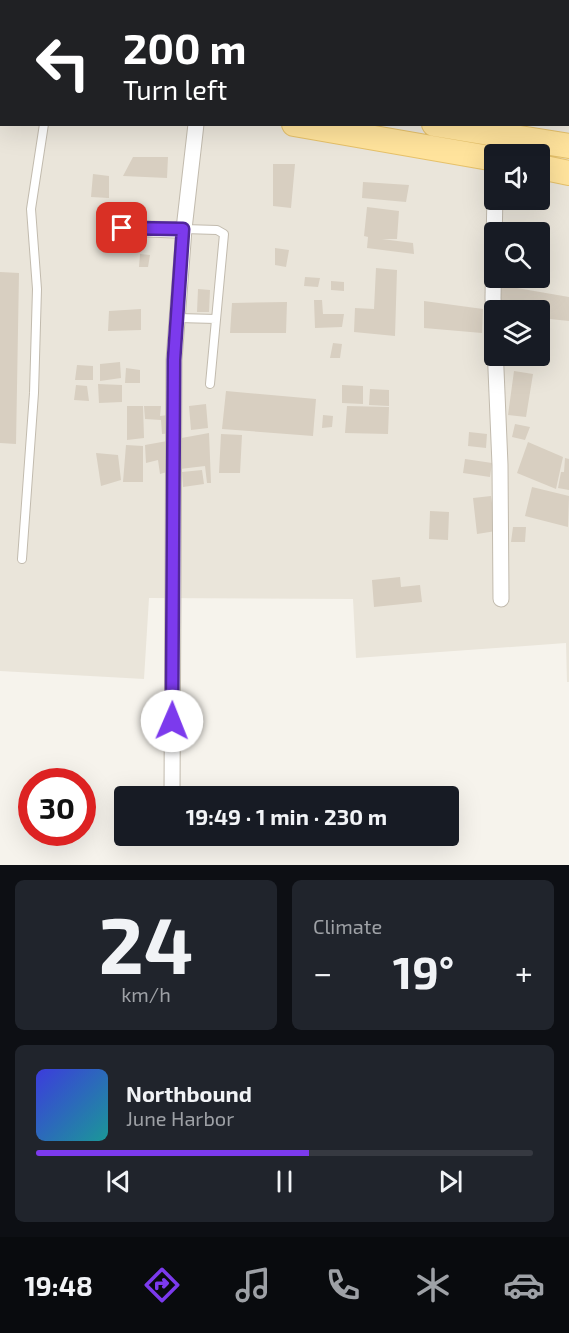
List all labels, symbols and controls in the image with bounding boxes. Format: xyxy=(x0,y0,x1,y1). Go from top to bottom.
text: 200 m xyxy=(123,22,246,72)
icon: left xyxy=(24,24,102,102)
text: Turn left xyxy=(123,73,227,105)
map controls xyxy=(484,144,550,366)
button: sound xyxy=(484,144,550,210)
pin xyxy=(96,202,147,253)
icon: arrive xyxy=(105,211,138,244)
button: search xyxy=(484,222,550,288)
button: layers xyxy=(484,300,550,366)
position arrow xyxy=(140,689,204,753)
speed limit sign: 30 xyxy=(18,768,96,846)
text: 19:49 · 1 min · 230 m xyxy=(186,803,387,829)
text: 24 xyxy=(98,896,194,990)
text: Climate xyxy=(313,914,382,938)
text: 19° xyxy=(393,944,454,998)
text: − xyxy=(313,952,332,992)
text: + xyxy=(515,952,533,992)
text: km/h xyxy=(121,982,171,1006)
text: Northbound xyxy=(126,1080,252,1106)
text: June Harbor xyxy=(126,1106,234,1130)
icon: previous xyxy=(102,1165,135,1198)
icon: pause xyxy=(268,1165,301,1198)
icon: next xyxy=(434,1165,467,1198)
icon: directions xyxy=(141,1264,183,1306)
icon: music xyxy=(232,1264,274,1306)
icon: phone xyxy=(322,1264,364,1306)
icon: climate xyxy=(412,1264,454,1306)
icon: car xyxy=(503,1264,545,1306)
text: 19:48 xyxy=(24,1269,93,1301)

